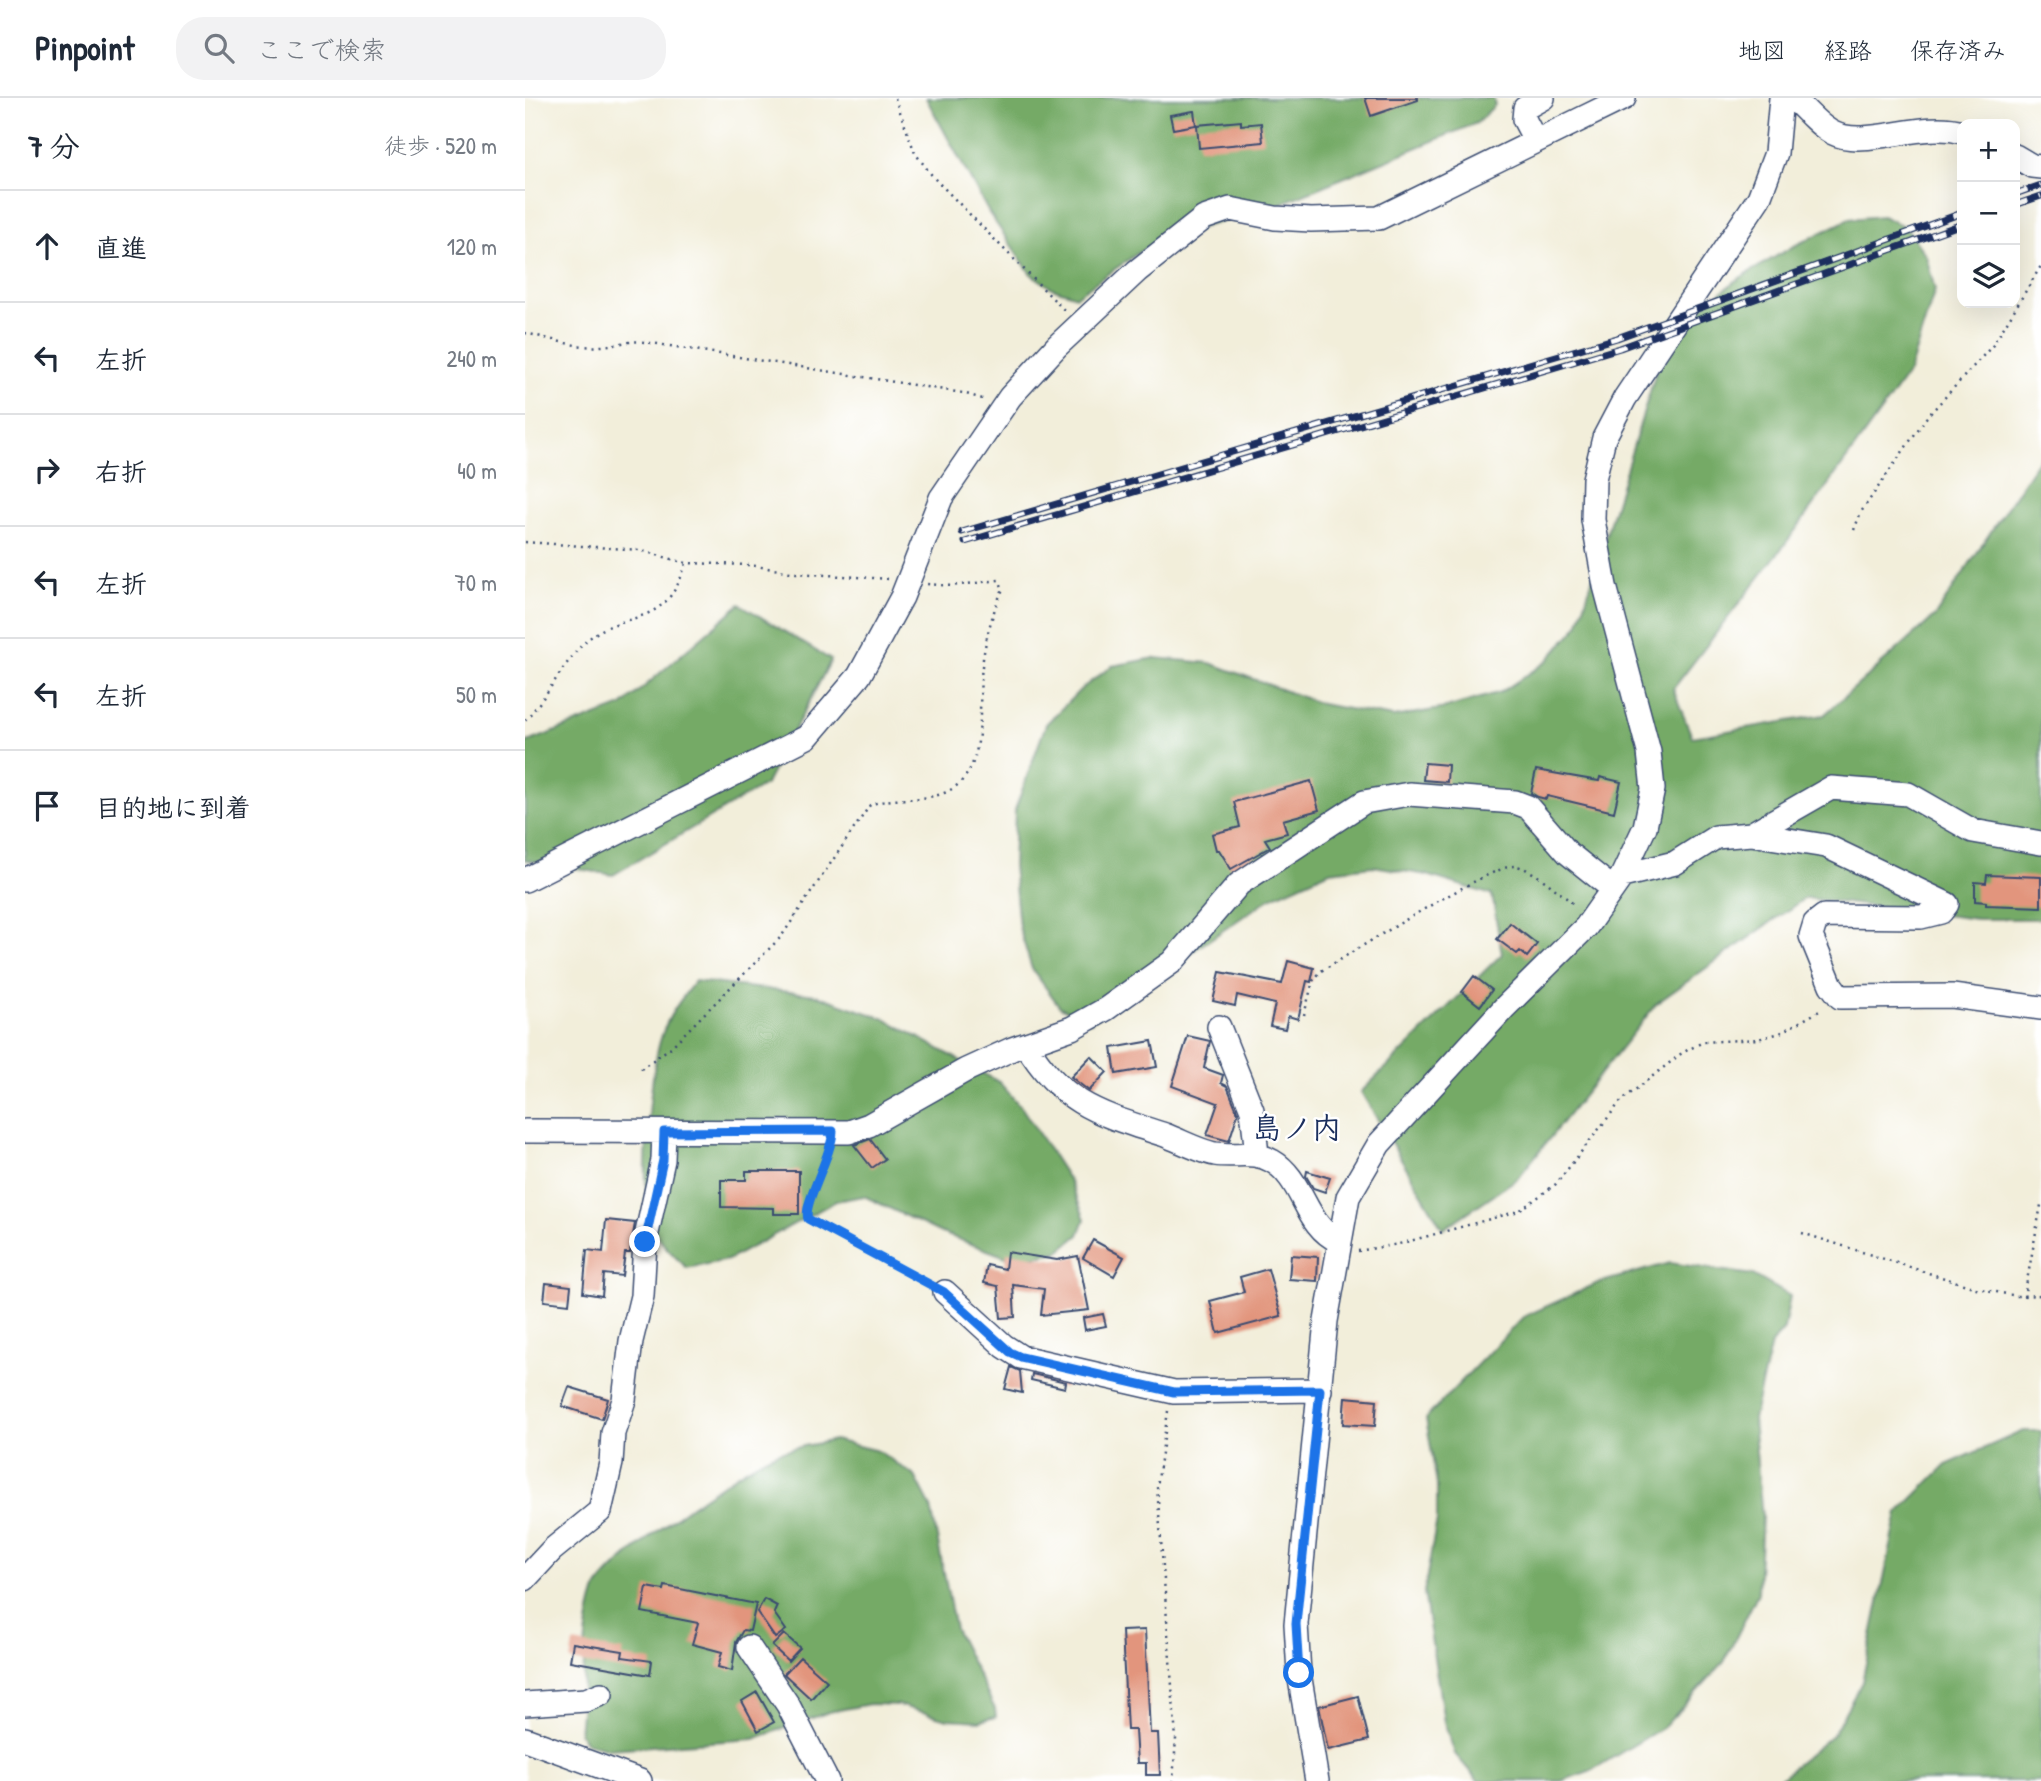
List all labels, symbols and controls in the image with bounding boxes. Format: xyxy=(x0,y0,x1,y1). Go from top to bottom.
search box xyxy=(176,17,666,80)
text: Pinpoint xyxy=(35,26,134,70)
icon: search xyxy=(200,29,238,67)
text: ここで検索 xyxy=(256,32,386,67)
text: 地図 xyxy=(1738,34,1786,66)
text: 経路 xyxy=(1824,34,1872,66)
text: 保存済み xyxy=(1910,34,2006,66)
map controls xyxy=(1957,119,2020,308)
button: + xyxy=(1957,119,2020,182)
text: 7 分 xyxy=(28,126,80,166)
text: 徒歩 · 520 m xyxy=(384,130,497,161)
button: − xyxy=(1957,182,2020,245)
icon: ahead xyxy=(28,227,66,265)
text: 直進 xyxy=(95,230,147,265)
text: 120 m xyxy=(447,231,497,262)
button: layers xyxy=(1957,245,2020,308)
icon: left xyxy=(28,339,66,377)
text: 左折 xyxy=(95,342,147,377)
text: 240 m xyxy=(446,343,497,374)
icon: right xyxy=(28,451,66,489)
text: 右折 xyxy=(95,454,147,489)
text: 40 m xyxy=(457,455,497,486)
icon: left xyxy=(28,563,66,601)
text: 左折 xyxy=(95,566,147,601)
text: 70 m xyxy=(454,567,497,598)
icon: left xyxy=(28,675,66,713)
text: 左折 xyxy=(95,678,147,713)
text: 50 m xyxy=(456,679,497,710)
icon: arrive xyxy=(28,787,66,825)
text: 目的地に到着 xyxy=(95,790,251,825)
district label: 島ノ内 xyxy=(1252,1107,1342,1147)
route end xyxy=(629,1226,660,1257)
route start xyxy=(1283,1657,1314,1688)

